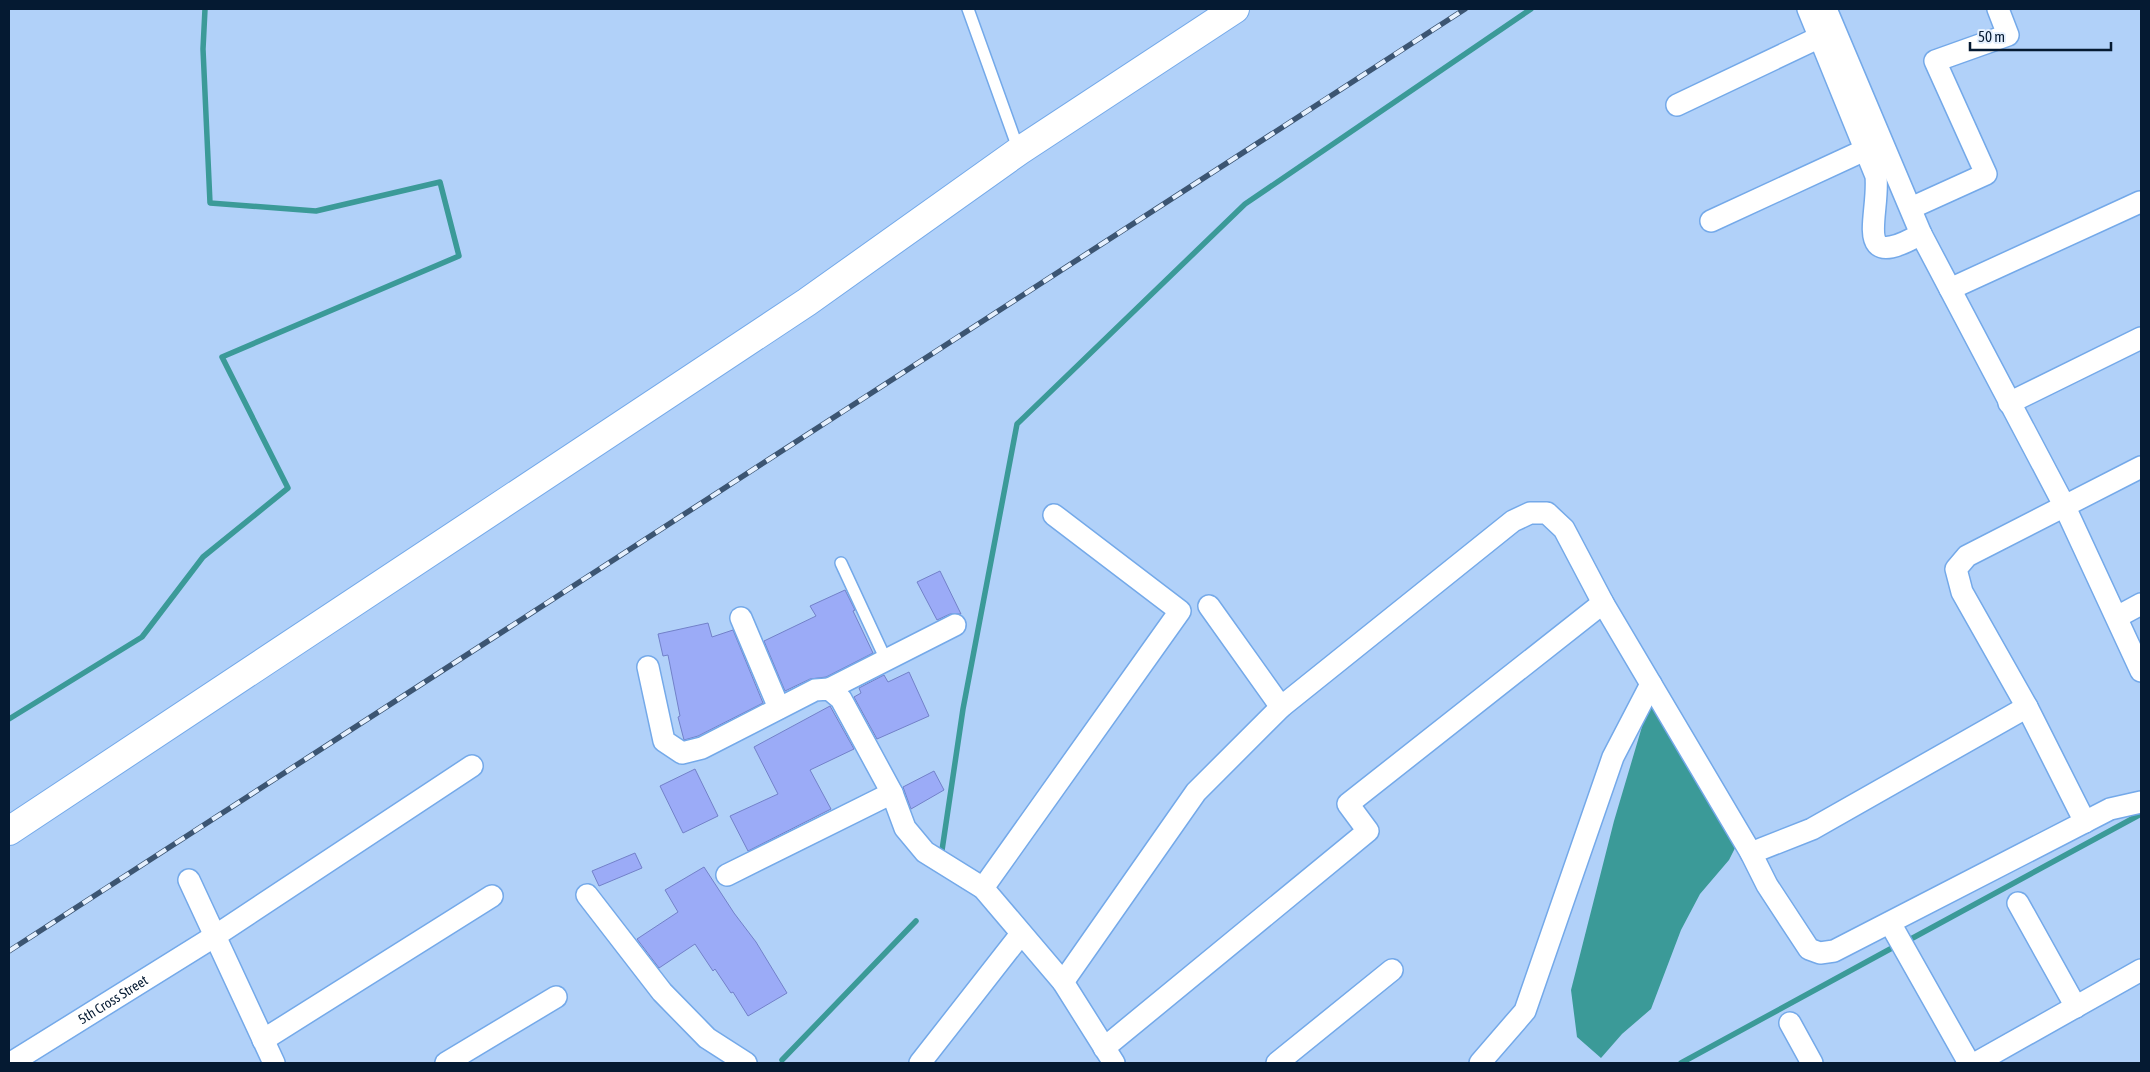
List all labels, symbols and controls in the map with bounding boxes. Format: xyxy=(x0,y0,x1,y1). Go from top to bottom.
scale bar xyxy=(1970,20,2111,52)
text: 50 m xyxy=(1978,28,2005,45)
street label: 5th Cross Street xyxy=(75,972,151,1027)

